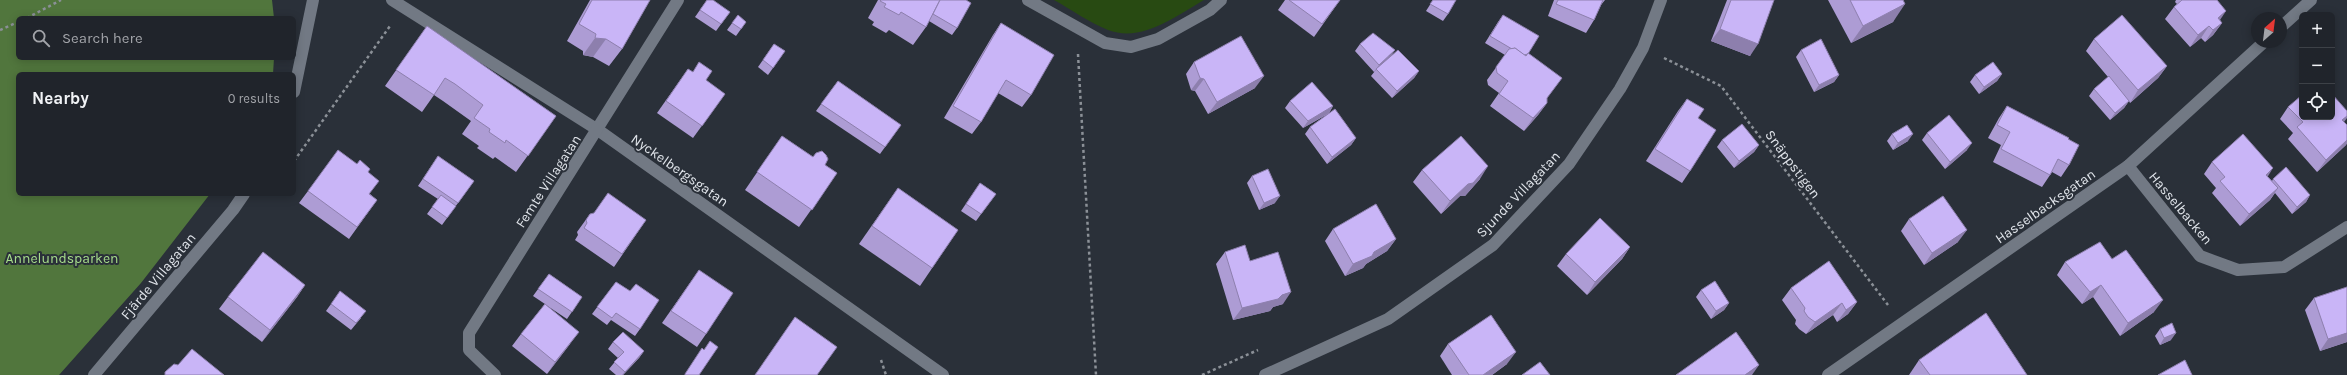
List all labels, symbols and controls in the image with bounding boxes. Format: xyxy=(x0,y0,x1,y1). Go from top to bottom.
north arrow xyxy=(2251,12,2287,48)
map controls xyxy=(2299,12,2335,120)
button: + xyxy=(2299,12,2335,48)
search box xyxy=(16,16,296,60)
icon: search xyxy=(30,27,52,49)
text: Search here xyxy=(62,29,143,47)
button: − xyxy=(2299,48,2335,84)
button: locate xyxy=(2299,84,2335,120)
text: Nearby xyxy=(32,88,89,108)
text: 0 results xyxy=(228,91,280,106)
street label: Snäppstigen xyxy=(1761,127,1824,202)
street label: Nyckelbergsgatan xyxy=(628,130,732,210)
street label: Femte Villagatan xyxy=(512,132,585,231)
street label: Sjunde Villagatan xyxy=(1473,148,1564,241)
street label: Hasselbacksgatan xyxy=(1992,165,2099,247)
street label: Hasselbacken xyxy=(2145,169,2216,248)
street label: Fjärde Villagatan xyxy=(117,230,200,323)
park label: Annelundsparken xyxy=(5,250,119,267)

